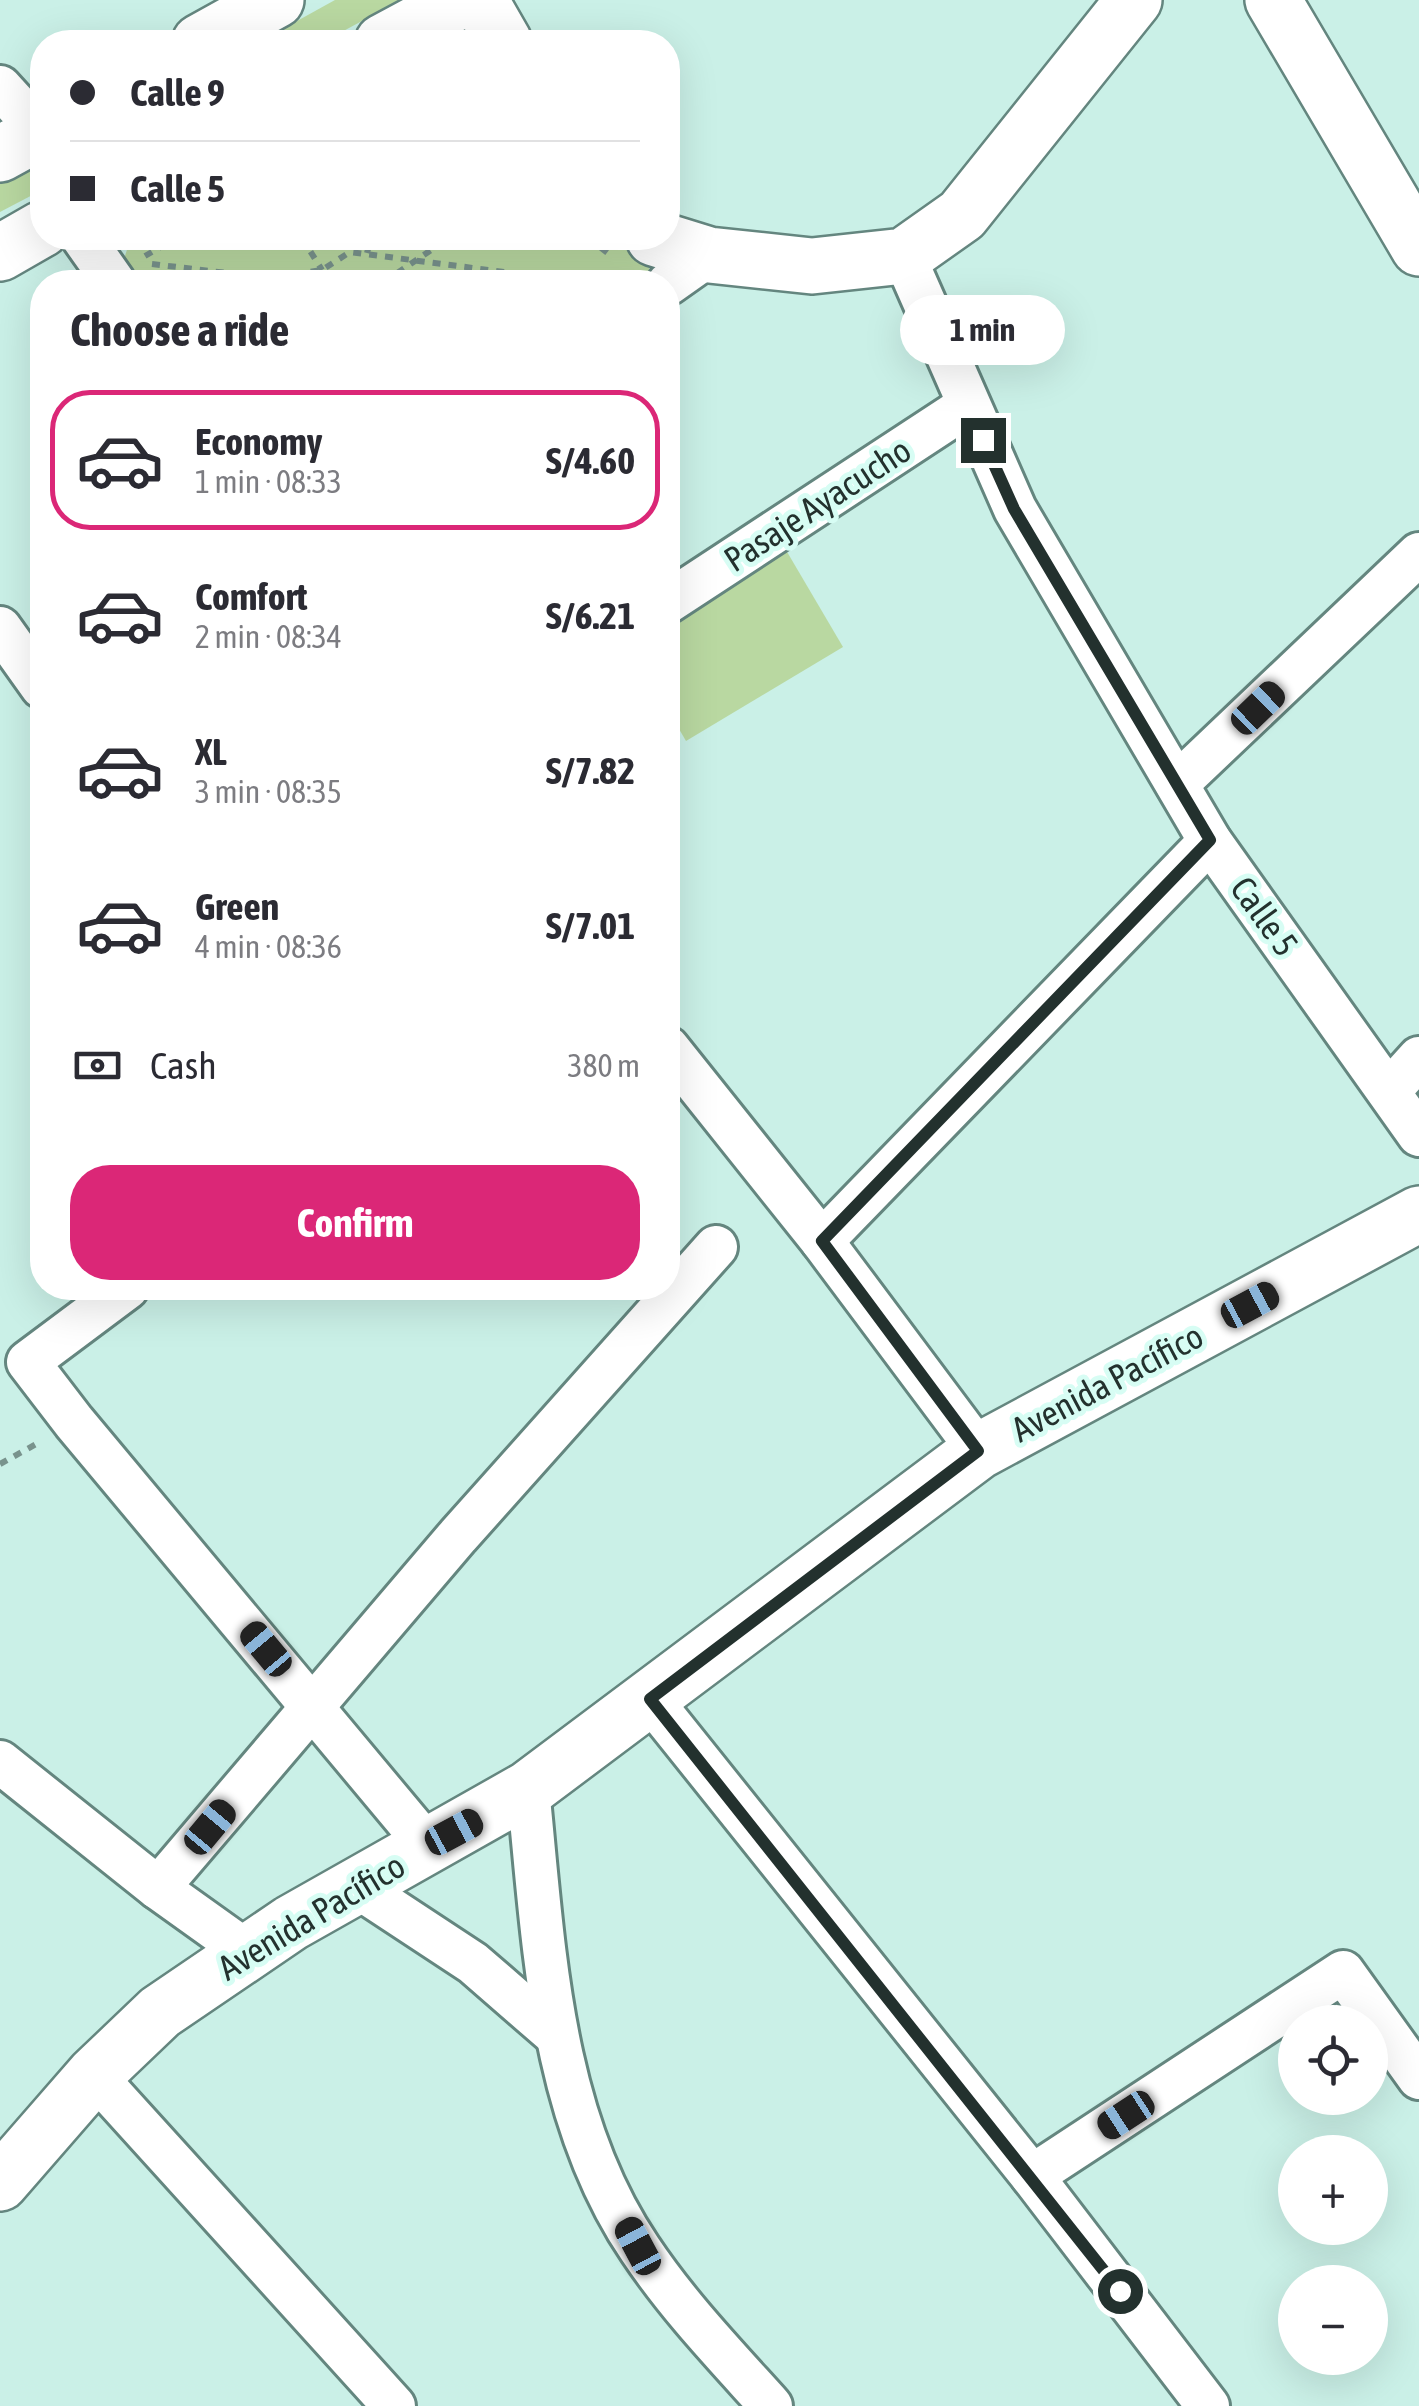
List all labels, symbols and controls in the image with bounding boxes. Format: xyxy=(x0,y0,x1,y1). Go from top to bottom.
text: Calle 9 xyxy=(130,71,225,114)
text: Calle 5 xyxy=(130,167,225,210)
callout: 1 min xyxy=(900,295,1066,365)
text: Choose a ride xyxy=(70,304,289,356)
text: 1 min xyxy=(950,311,1015,348)
icon: car xyxy=(75,415,165,505)
route end xyxy=(961,418,1006,463)
text: Economy xyxy=(195,420,322,463)
street label: Pasaje Ayacucho xyxy=(716,429,918,579)
text: S/4.60 xyxy=(546,439,635,482)
text: 1 min · 08:33 xyxy=(195,463,342,500)
icon: car xyxy=(75,570,165,660)
text: Comfort xyxy=(195,575,307,618)
text: S/6.21 xyxy=(546,594,635,637)
text: 2 min · 08:34 xyxy=(195,618,342,655)
car xyxy=(1226,676,1290,740)
icon: car xyxy=(75,725,165,815)
text: XL xyxy=(195,730,227,773)
text: S/7.82 xyxy=(546,749,635,792)
text: 3 min · 08:35 xyxy=(195,773,342,810)
street label: Calle 5 xyxy=(1223,869,1307,963)
icon: car xyxy=(75,880,165,970)
text: Green xyxy=(195,885,279,928)
text: S/7.01 xyxy=(546,904,635,947)
text: 4 min · 08:36 xyxy=(195,928,342,965)
icon: cash xyxy=(70,1038,125,1093)
text: Cash xyxy=(150,1044,217,1087)
text: 380 m xyxy=(567,1047,640,1084)
button: Confirm xyxy=(70,1165,640,1280)
car xyxy=(1216,1278,1284,1332)
street label: Avenida Pacífico xyxy=(1005,1315,1209,1449)
car xyxy=(235,1616,297,1682)
car xyxy=(179,1794,241,1860)
car xyxy=(420,1805,488,1859)
street label: Avenida Pacífico xyxy=(210,1845,412,1987)
map controls xyxy=(1278,2005,1388,2375)
button: locate xyxy=(1278,2005,1388,2115)
car xyxy=(1093,2086,1159,2144)
button: + xyxy=(1278,2135,1388,2245)
car xyxy=(611,2212,665,2280)
button: − xyxy=(1278,2265,1388,2375)
route start xyxy=(1098,2269,1143,2314)

